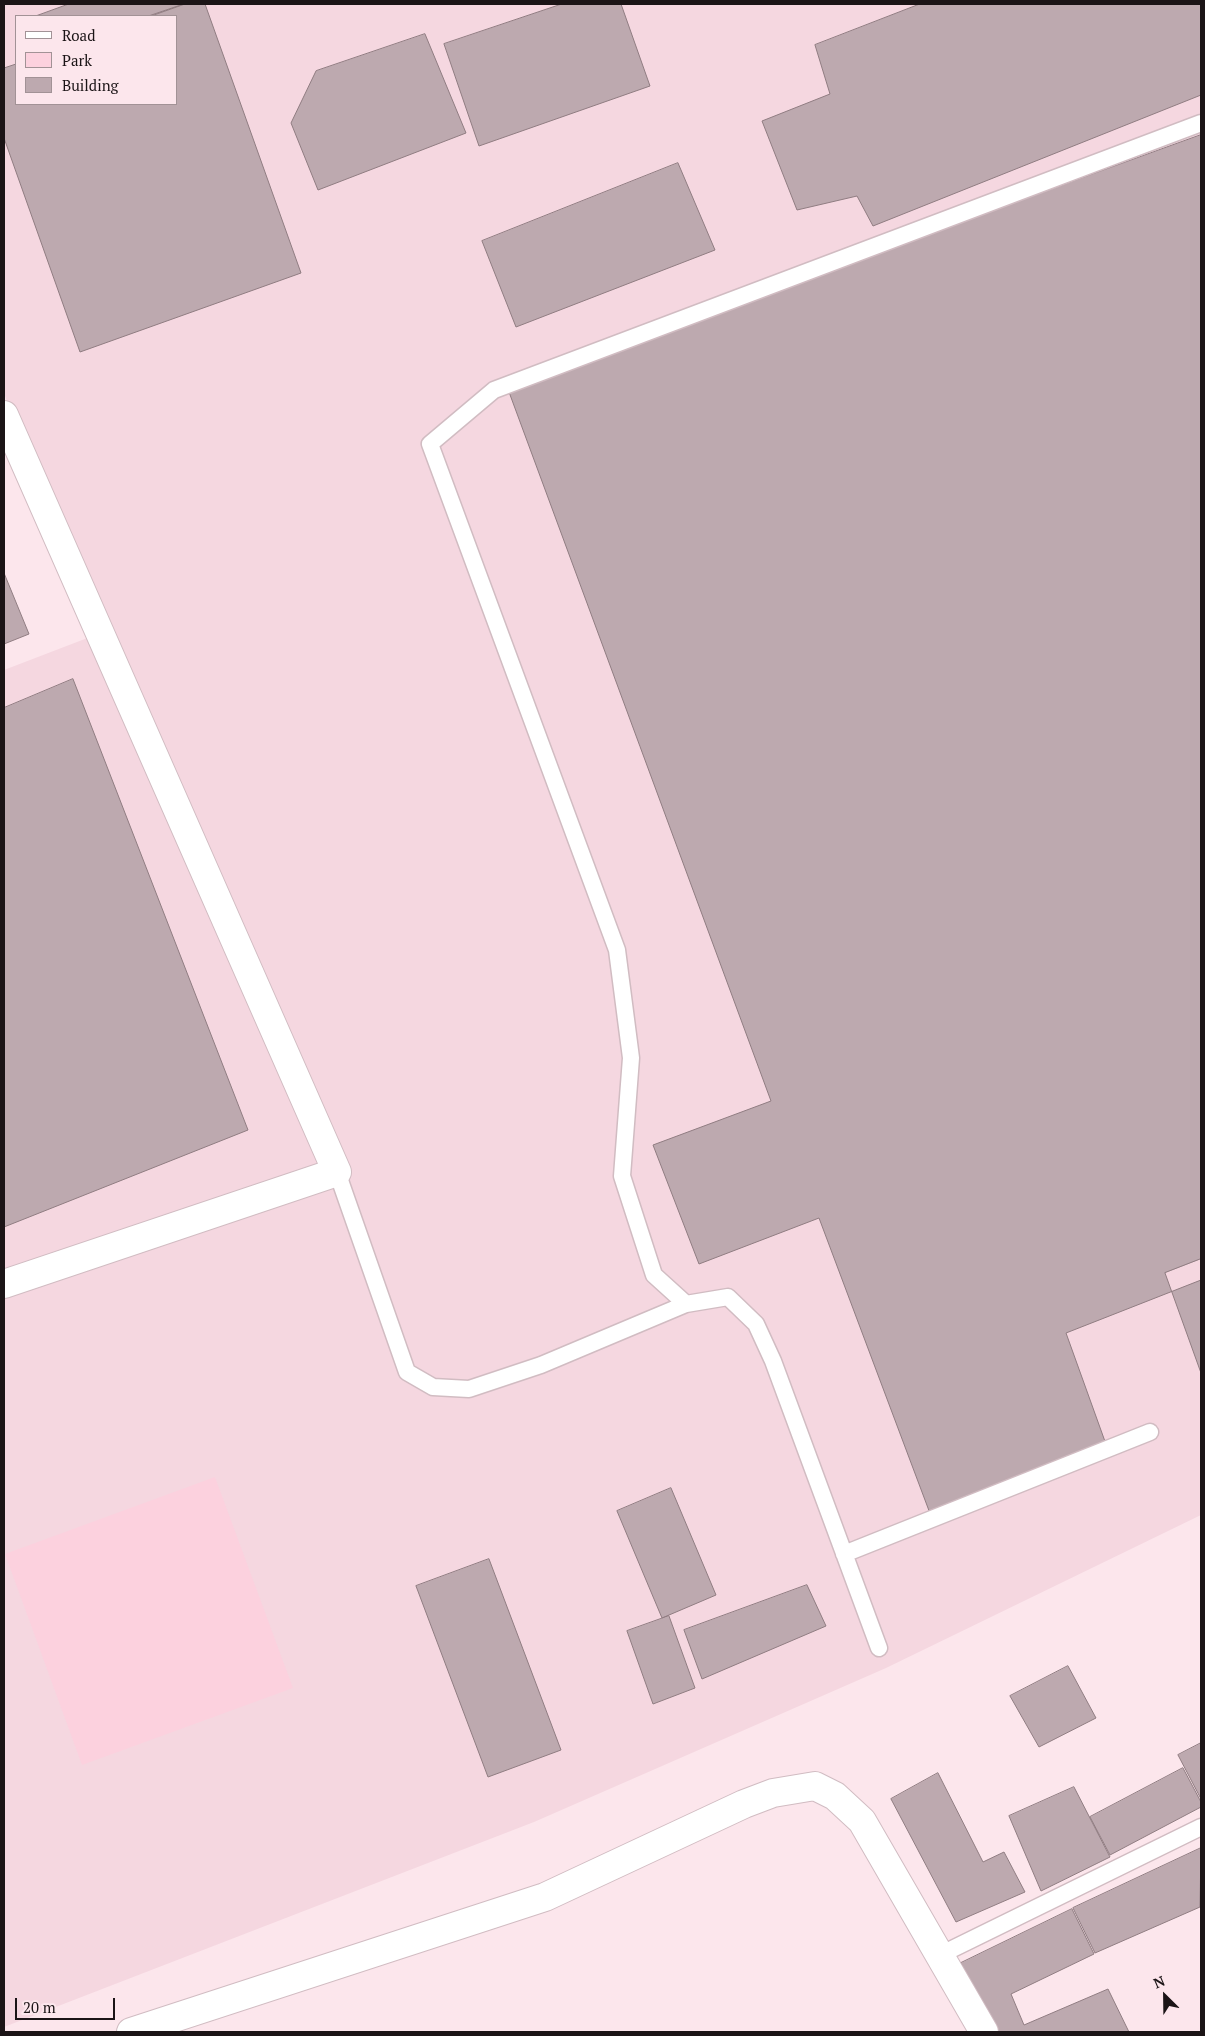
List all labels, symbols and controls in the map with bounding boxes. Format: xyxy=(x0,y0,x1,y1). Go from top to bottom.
legend xyxy=(15,15,178,105)
text: Road xyxy=(62,25,95,45)
text: Park xyxy=(62,50,92,70)
text: Building xyxy=(62,75,119,95)
north arrow xyxy=(1140,1971,1190,2021)
text: N xyxy=(1150,1971,1168,1993)
scale bar xyxy=(18,1988,118,2020)
text: 20 m xyxy=(23,1997,56,2017)

